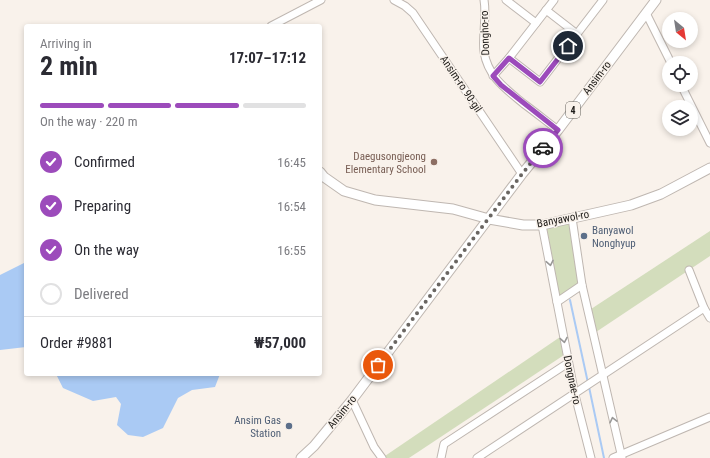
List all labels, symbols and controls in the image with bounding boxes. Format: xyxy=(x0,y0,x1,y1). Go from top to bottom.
street label: Dongho-ro xyxy=(478,10,492,56)
north arrow xyxy=(662,12,698,48)
map controls xyxy=(662,12,698,136)
pin xyxy=(551,29,585,63)
icon: home xyxy=(557,35,579,57)
text: Arriving in xyxy=(40,36,92,51)
text: 17:07–17:12 xyxy=(229,49,306,67)
text: 2 min xyxy=(40,51,98,81)
street label: Ansim-ro 90-gil xyxy=(437,53,485,115)
button: locate xyxy=(662,56,698,92)
street label: Ansim-ro xyxy=(580,58,614,97)
button: layers xyxy=(662,100,698,136)
road number: 4 xyxy=(566,102,580,118)
text: On the way · 220 m xyxy=(40,114,137,129)
courier xyxy=(523,128,563,168)
icon: car xyxy=(532,137,554,159)
place label: Daegusongjeong Elementary School xyxy=(345,150,426,176)
icon: check xyxy=(40,151,62,173)
text: Confirmed xyxy=(74,153,135,171)
text: 16:45 xyxy=(277,155,306,170)
marker: Daegusongjeong Elementary School xyxy=(429,157,439,167)
icon: check xyxy=(40,195,62,217)
text: Preparing xyxy=(74,197,131,215)
text: 16:54 xyxy=(277,199,306,214)
street label: Banyawol-ro xyxy=(536,207,591,230)
place label: Banyawol Nonghyup xyxy=(592,224,636,250)
marker: Banyawol Nonghyup xyxy=(579,231,589,241)
icon: check xyxy=(40,239,62,261)
text: On the way xyxy=(74,241,139,259)
text: 16:55 xyxy=(277,243,306,258)
one-way arrow xyxy=(545,260,553,266)
text: Delivered xyxy=(74,285,129,303)
text: Order #9881 xyxy=(40,334,114,352)
text: ₩57,000 xyxy=(254,334,306,352)
one-way arrow xyxy=(559,337,568,343)
pin xyxy=(361,348,395,382)
icon: bag xyxy=(367,354,389,376)
street label: Dongnae-ro xyxy=(560,354,584,406)
street label: Ansim-ro xyxy=(325,392,360,431)
place label: Ansim Gas Station xyxy=(234,414,281,440)
one-way arrow xyxy=(610,417,618,423)
marker: Ansim Gas Station xyxy=(284,421,294,431)

